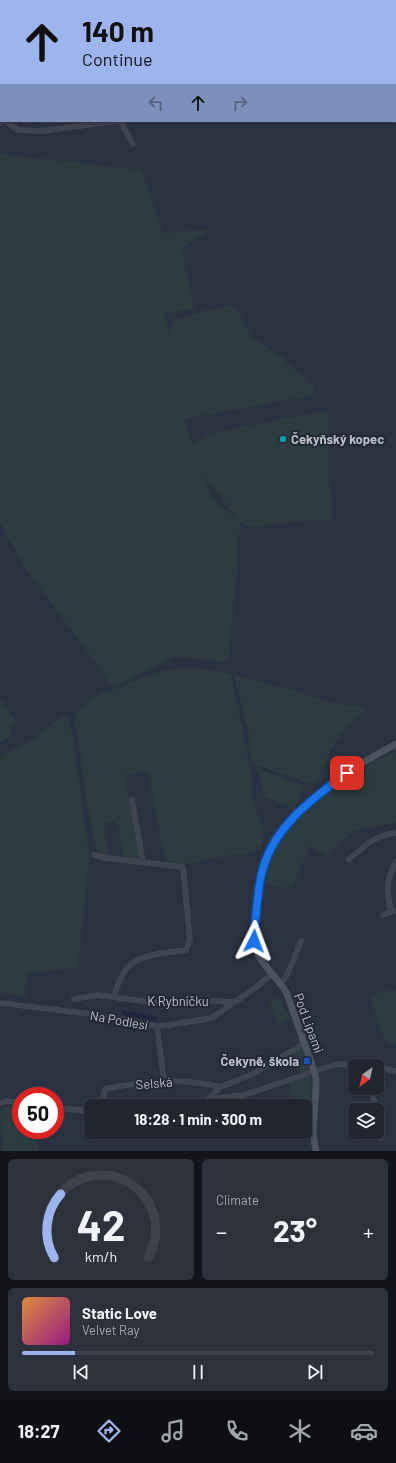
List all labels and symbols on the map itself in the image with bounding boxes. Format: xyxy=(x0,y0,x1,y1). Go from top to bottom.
place label: Čekyňský kopec xyxy=(291,431,384,447)
marker: Čekyňský kopec xyxy=(278,434,288,444)
pin xyxy=(330,756,364,790)
position arrow xyxy=(233,920,275,962)
street label: Pod Lipami xyxy=(291,991,327,1055)
street label: K Rybníčku xyxy=(147,993,209,1009)
street label: Na Podlesí xyxy=(89,1007,149,1033)
place label: Čekyně, škola xyxy=(220,1053,299,1069)
marker: Čekyně, škola xyxy=(302,1056,312,1066)
north arrow xyxy=(348,1059,384,1095)
street label: Selská xyxy=(135,1073,173,1093)
speed limit sign: 50 xyxy=(12,1087,64,1139)

